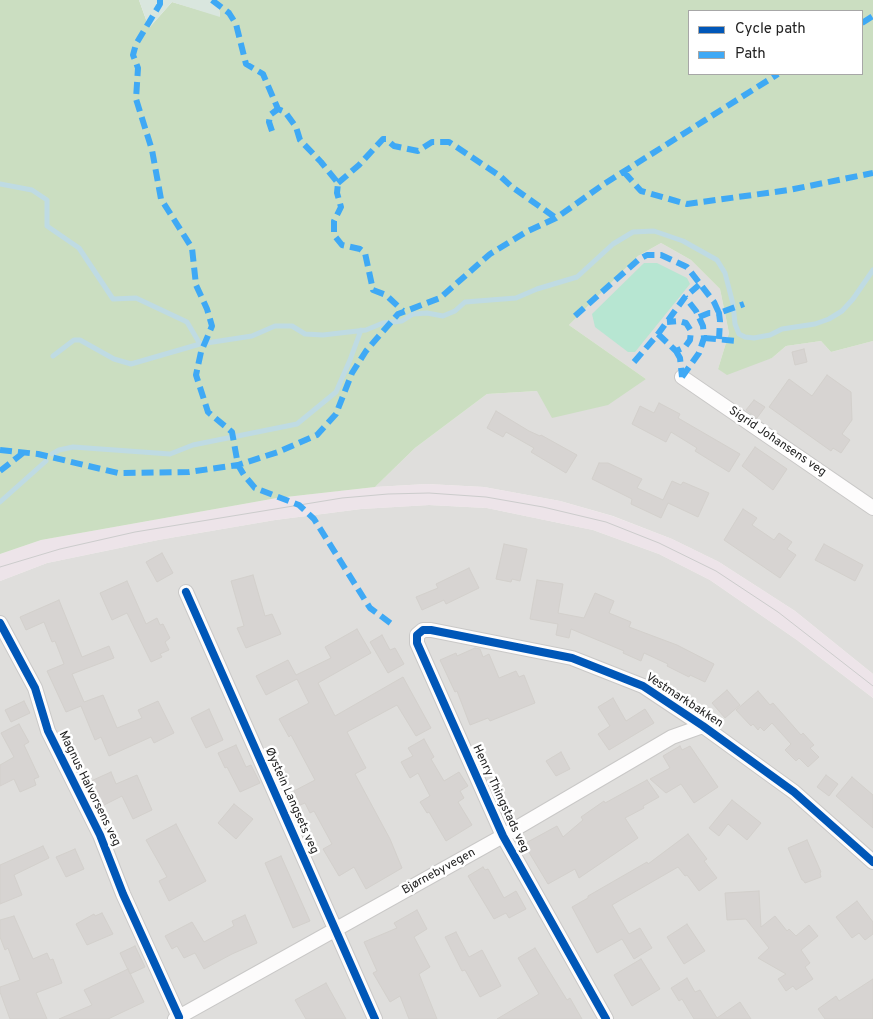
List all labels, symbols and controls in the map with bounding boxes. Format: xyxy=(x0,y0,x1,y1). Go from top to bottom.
legend xyxy=(688,10,863,75)
text: Cycle path xyxy=(735,20,806,39)
text: Path xyxy=(735,45,766,64)
street label: Sigrid Johansens veg xyxy=(726,404,828,480)
street label: Vestmarkbakken xyxy=(643,671,725,731)
street label: Magnus Halvorsens veg xyxy=(55,729,123,849)
street label: Henry Thingstads veg xyxy=(469,743,531,855)
street label: Øystein Langsets veg xyxy=(261,746,321,856)
street label: Bjørnebyvegen xyxy=(400,846,478,898)

